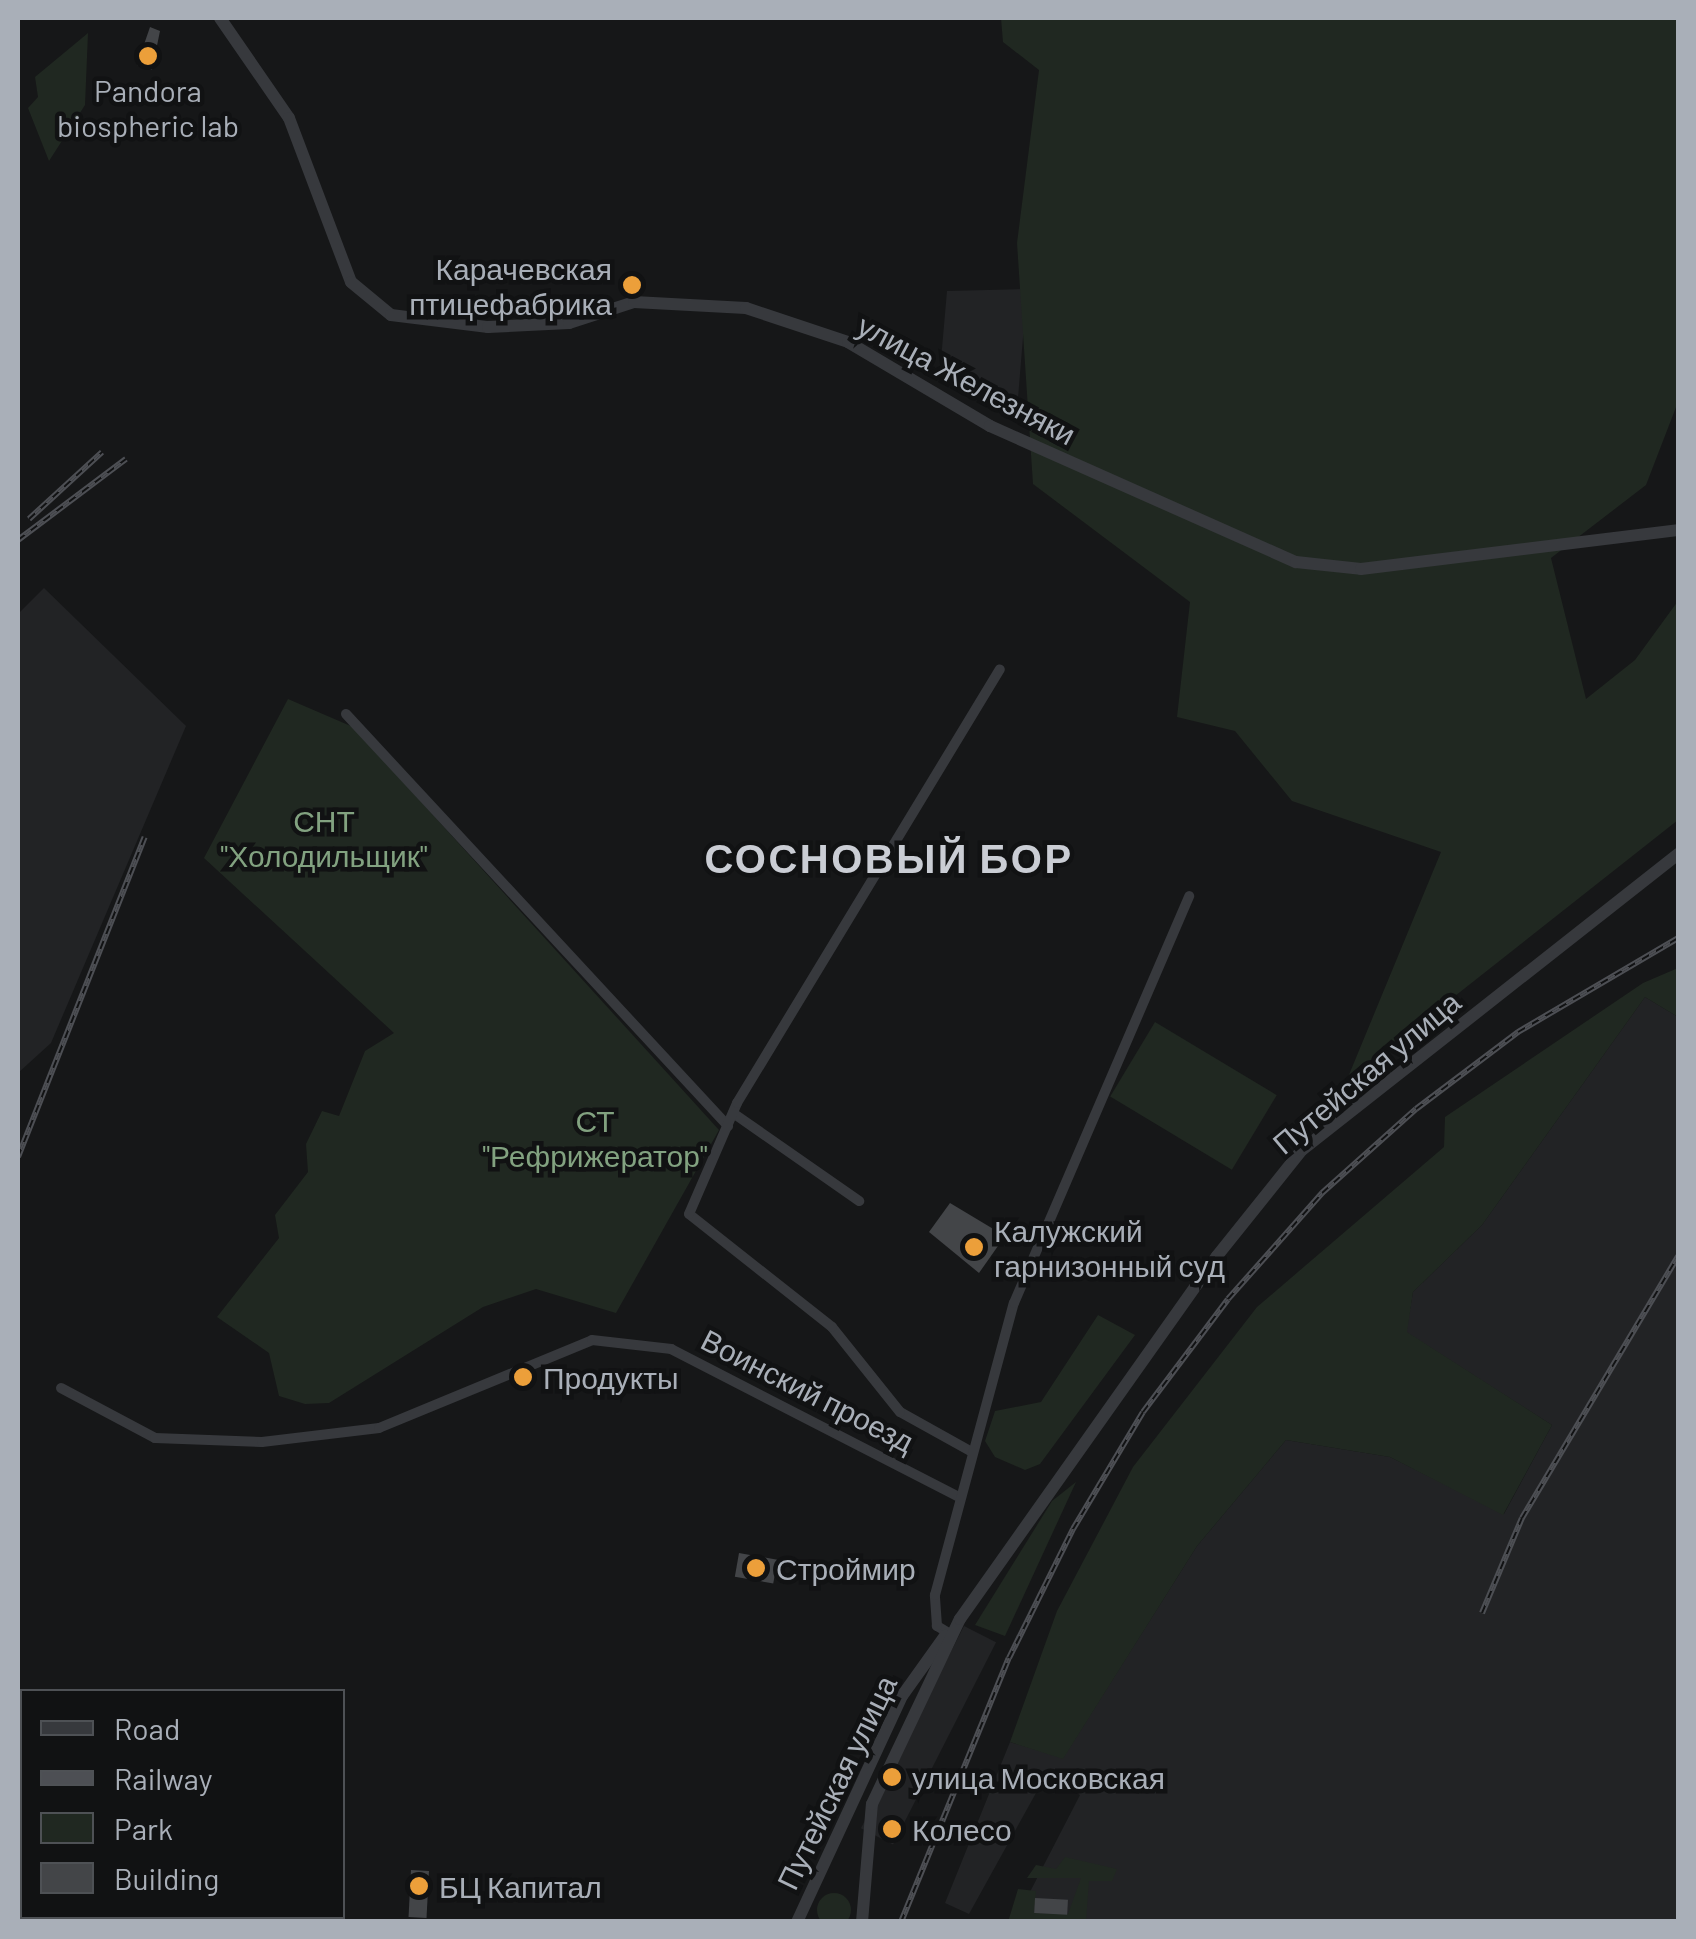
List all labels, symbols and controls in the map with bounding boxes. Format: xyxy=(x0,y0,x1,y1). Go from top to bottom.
marker: Pandora biospheric lab xyxy=(137,45,159,67)
place label: Pandora biospheric lab xyxy=(57,72,239,142)
place label: Карачевская птицефабрика xyxy=(409,250,612,320)
marker: Карачевская птицефабрика xyxy=(621,274,643,296)
street label: улица Железняки xyxy=(852,306,1082,452)
park label: СНТ "Холодильщик" xyxy=(220,802,428,872)
district label: СОСНОВЫЙ БОР xyxy=(704,833,1074,881)
street label: Путейская улица xyxy=(1265,983,1467,1161)
park label: СТ "Рефрижератор" xyxy=(482,1102,708,1172)
place label: Калужский гарнизонный суд xyxy=(994,1212,1225,1282)
marker: Калужский гарнизонный суд xyxy=(963,1236,985,1258)
street label: Воинский проезд xyxy=(696,1321,920,1459)
place label: Продукты xyxy=(543,1359,679,1395)
marker: Продукты xyxy=(512,1366,534,1388)
place label: Строймир xyxy=(776,1550,916,1586)
marker: Строймир xyxy=(745,1557,767,1579)
street label: Путейская улица xyxy=(769,1669,903,1895)
legend xyxy=(20,1689,345,1919)
text: Road xyxy=(114,1710,180,1746)
place label: улица Московская xyxy=(912,1759,1165,1795)
text: Railway xyxy=(114,1760,213,1796)
marker: улица Московская xyxy=(881,1766,903,1788)
text: Park xyxy=(114,1810,173,1846)
place label: Колесо xyxy=(912,1811,1012,1847)
marker: Колесо xyxy=(881,1818,903,1840)
text: Building xyxy=(114,1860,219,1896)
place label: БЦ Капитал xyxy=(439,1868,602,1904)
marker: БЦ Капитал xyxy=(408,1875,430,1897)

